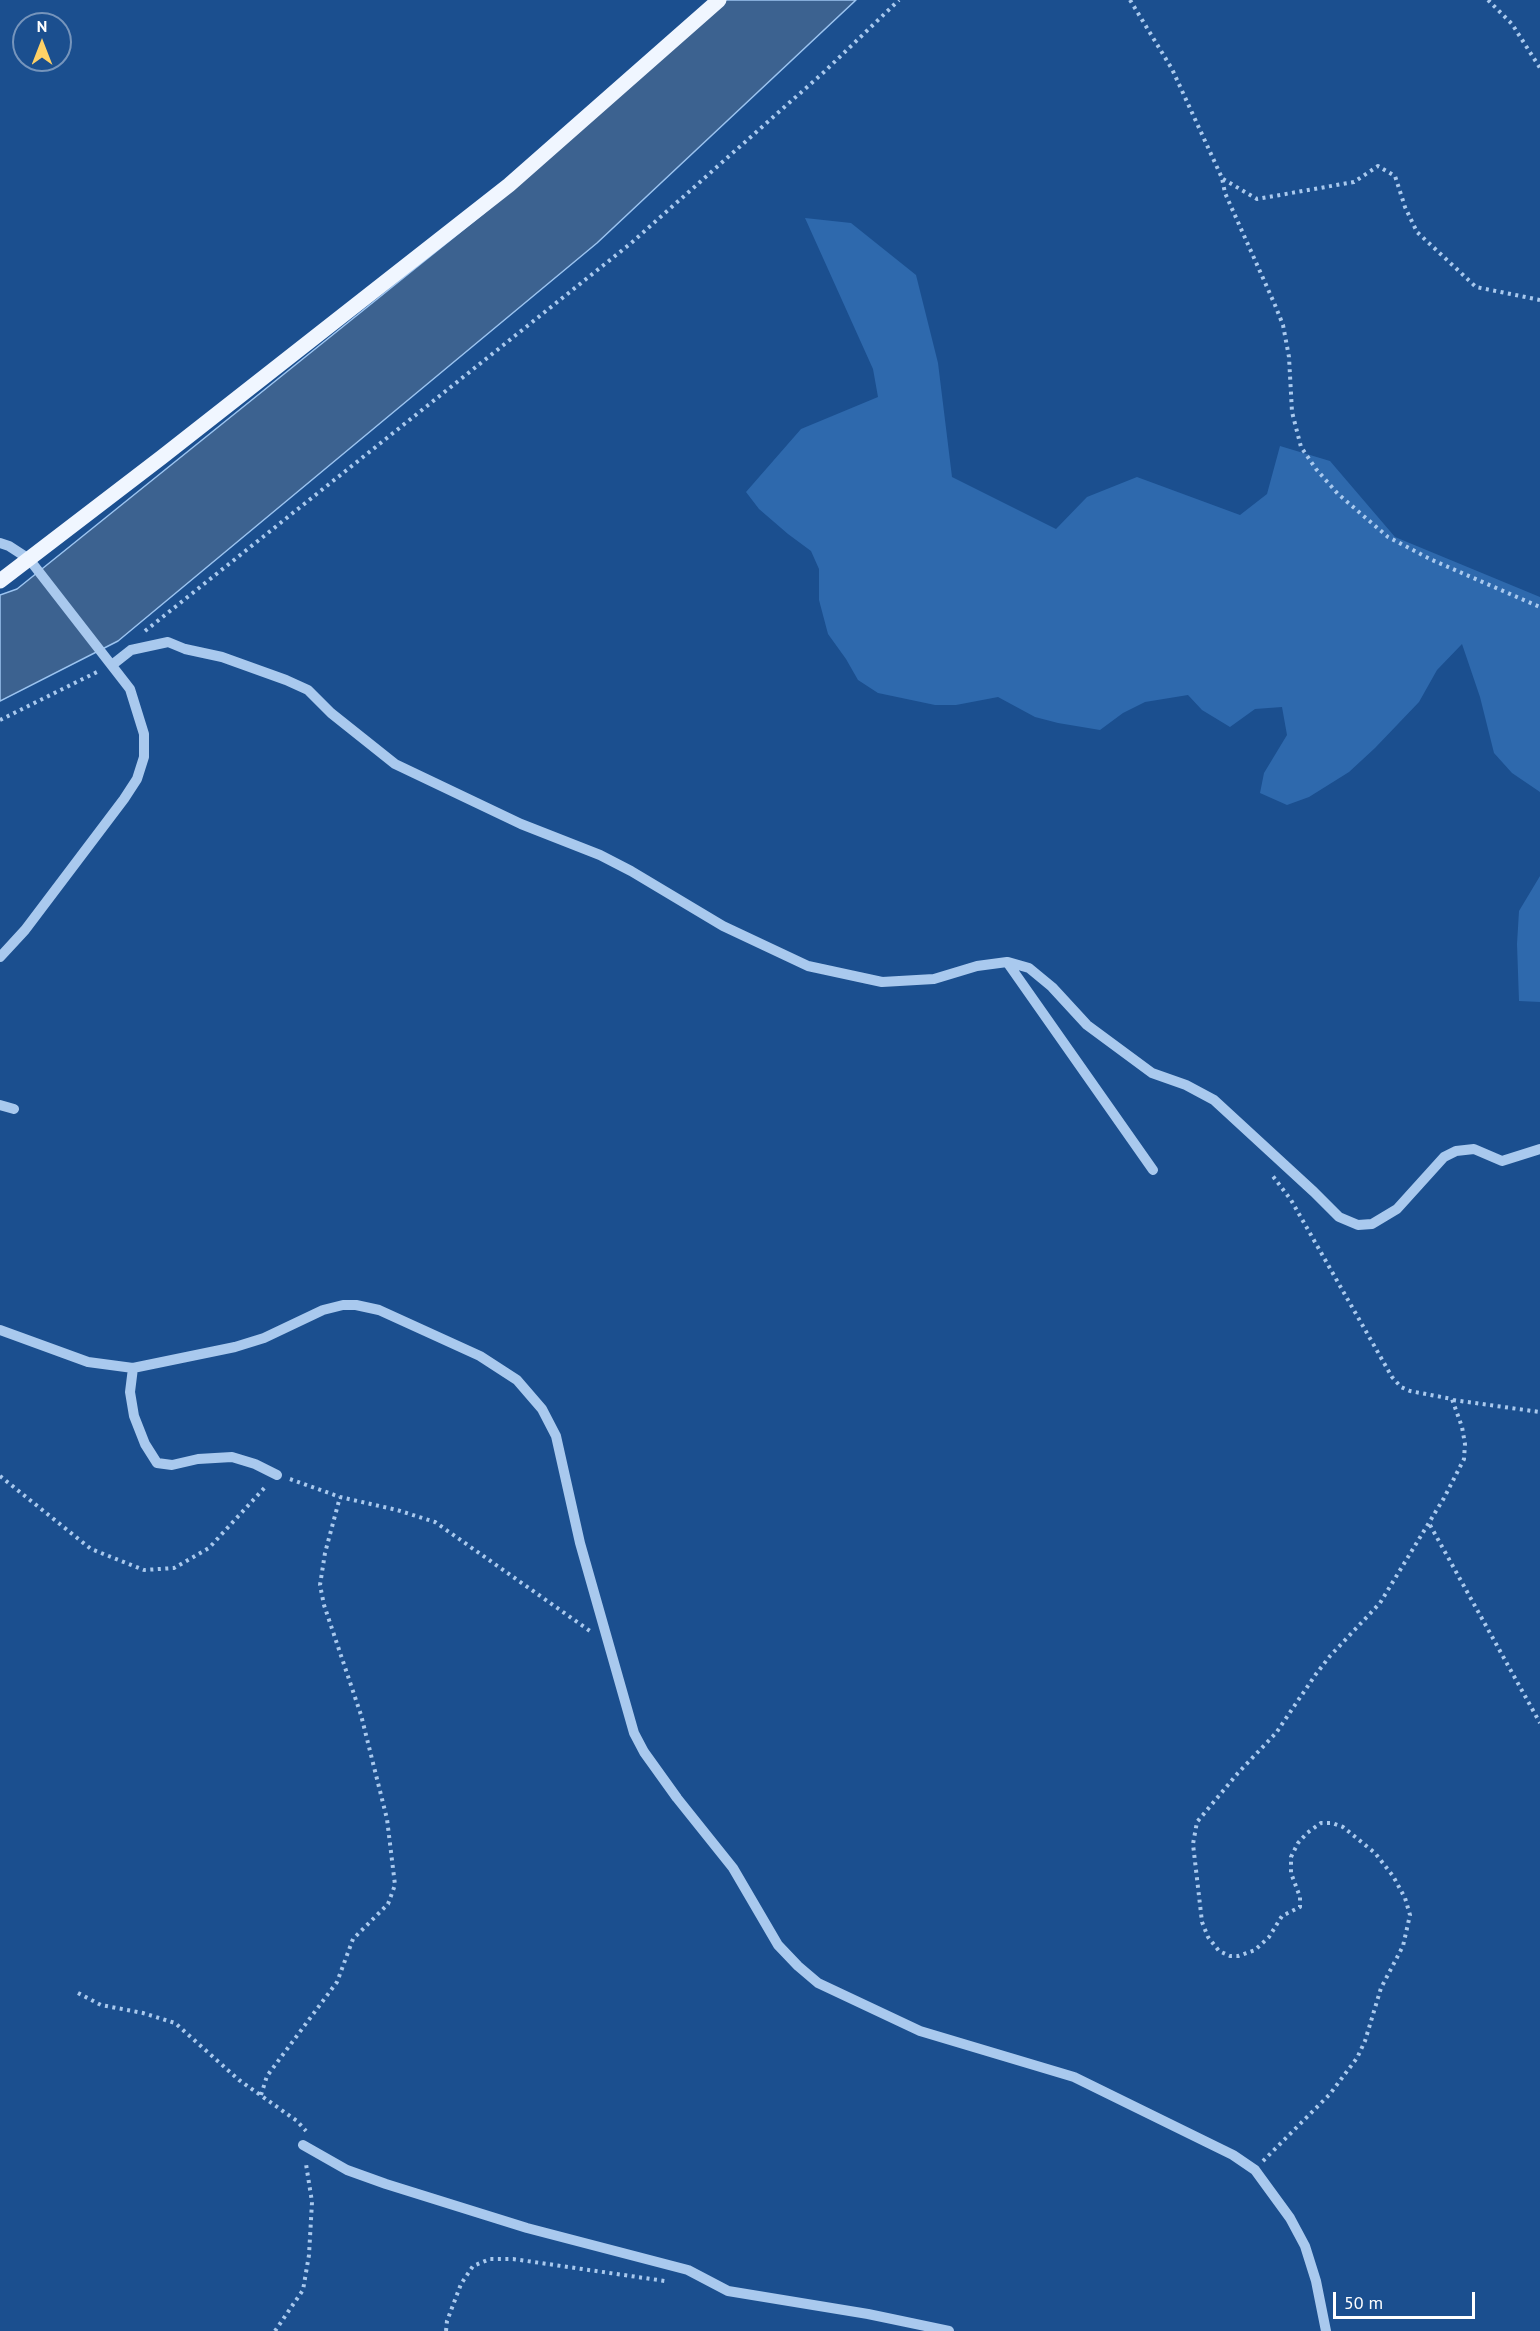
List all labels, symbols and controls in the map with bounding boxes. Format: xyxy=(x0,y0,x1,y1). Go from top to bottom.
north arrow xyxy=(12,12,72,72)
text: N xyxy=(37,16,47,36)
scale bar xyxy=(1336,2280,1478,2318)
text: 50 m xyxy=(1344,2291,1383,2314)

